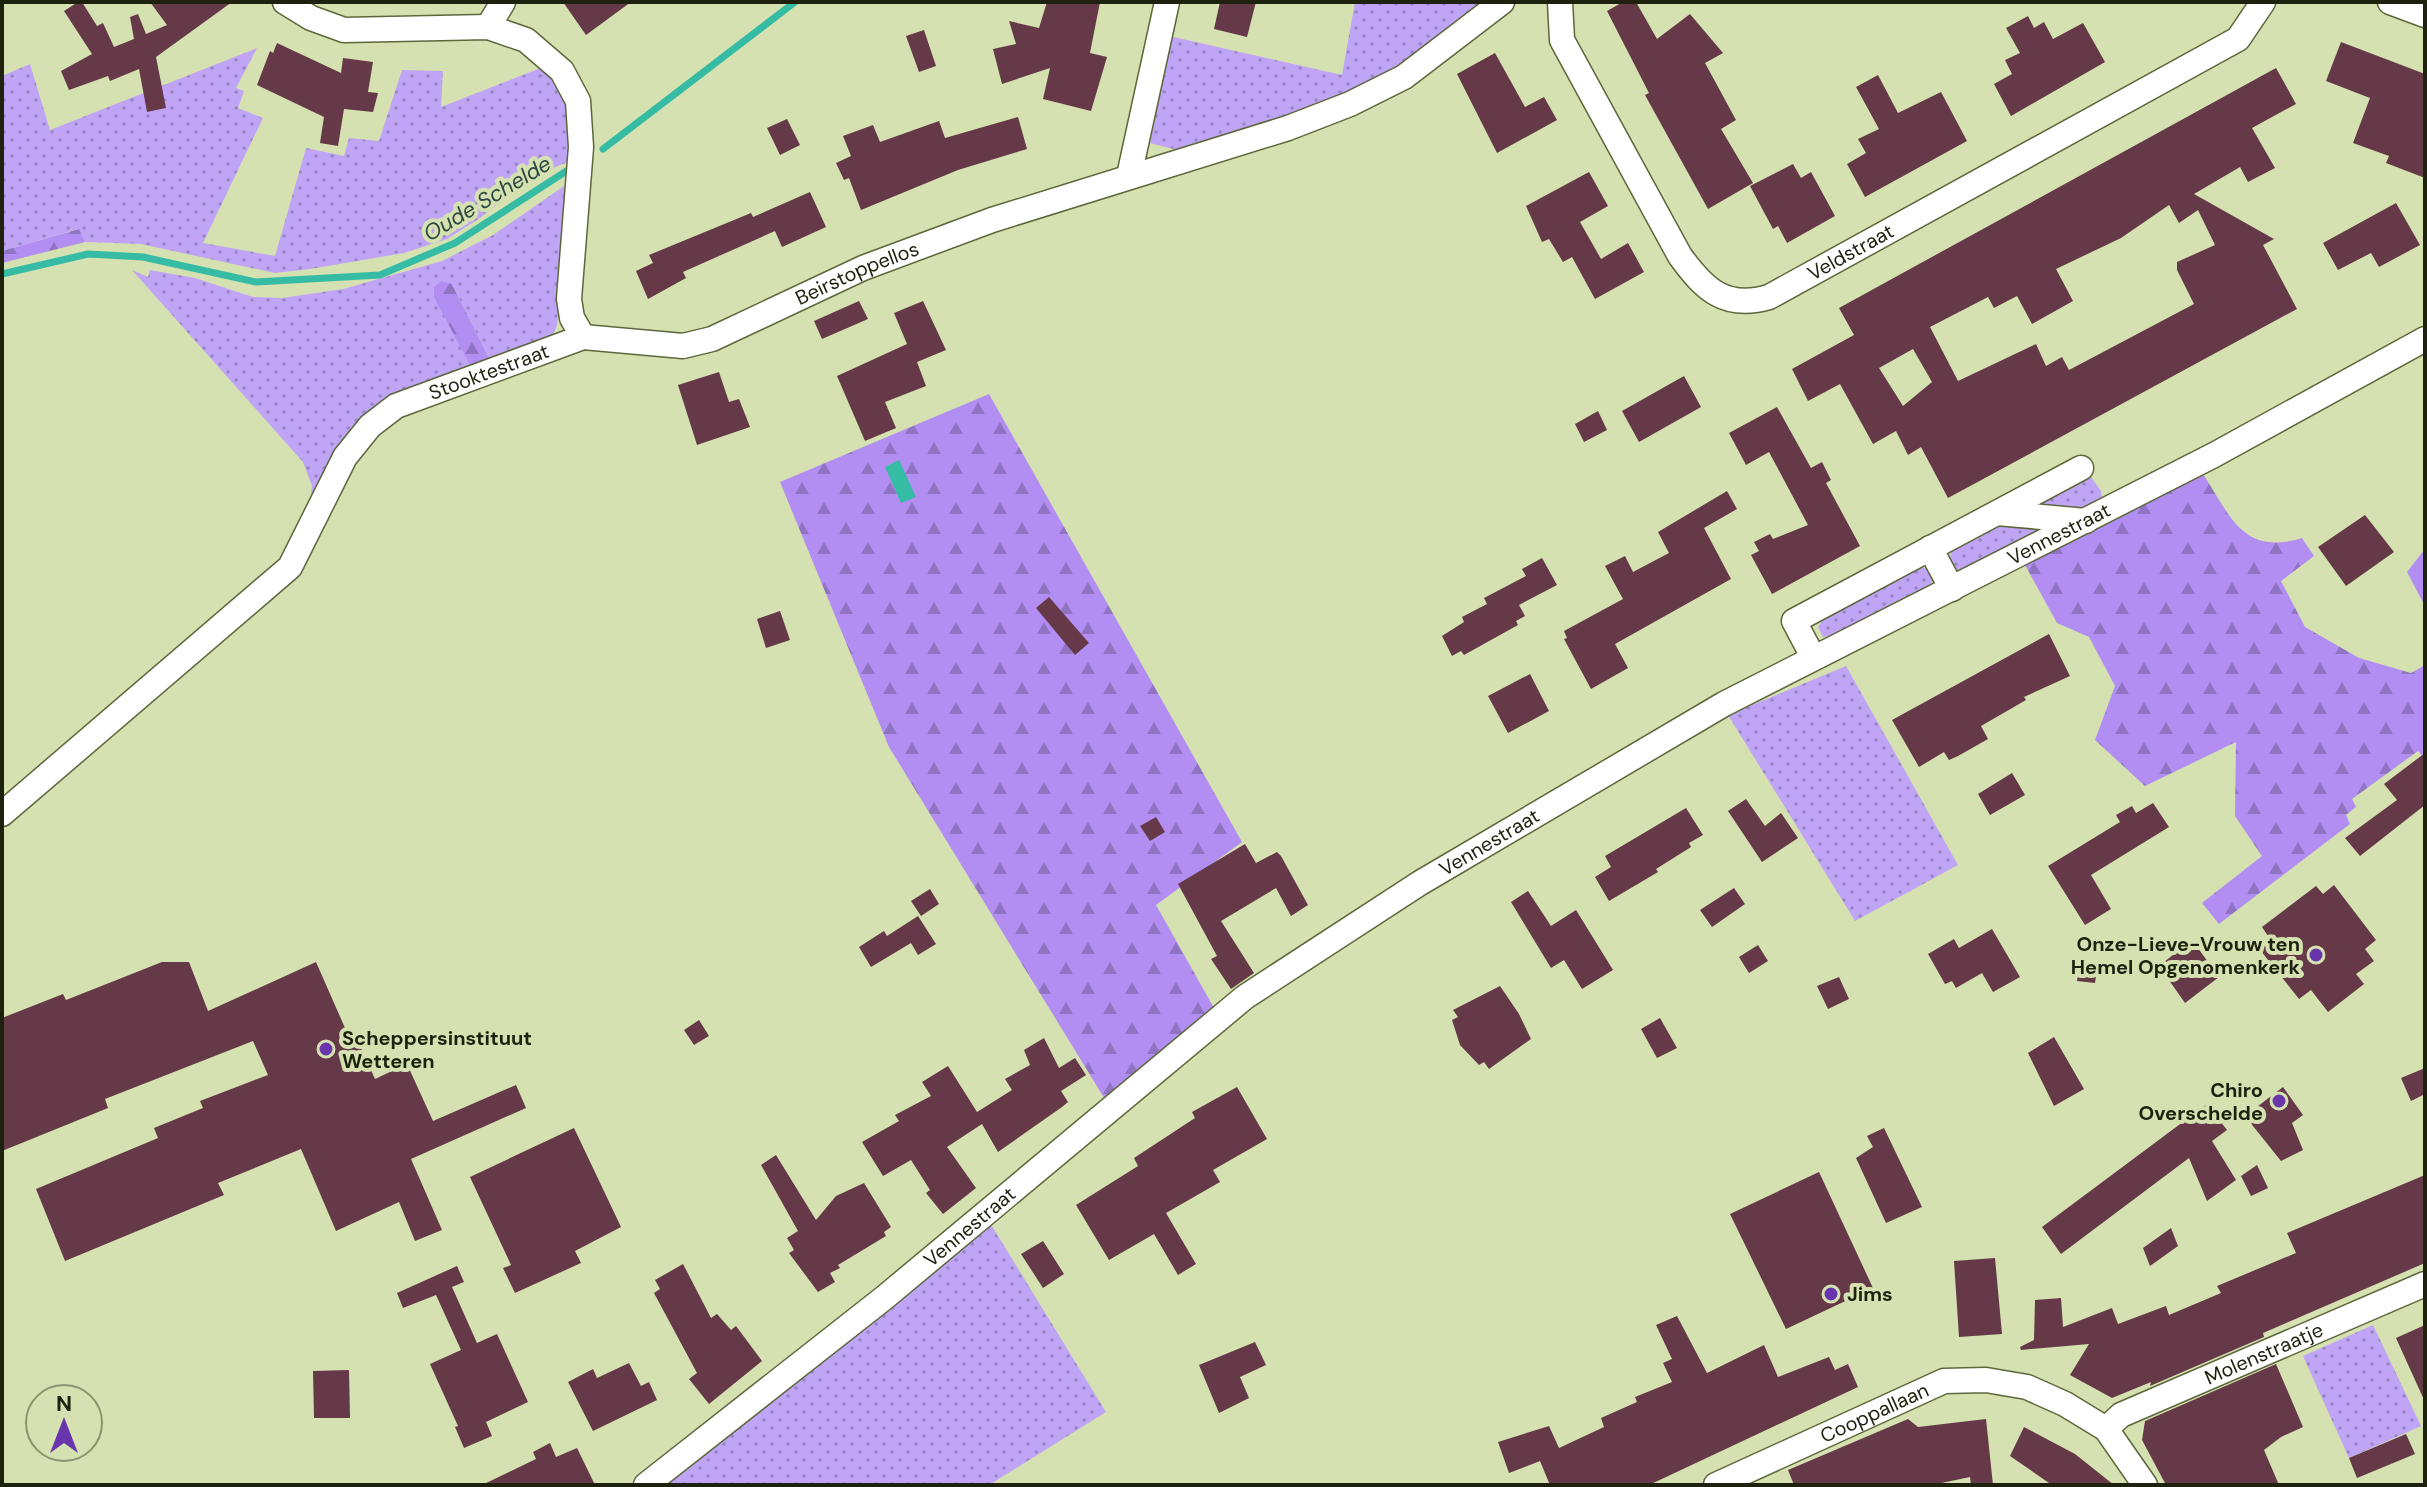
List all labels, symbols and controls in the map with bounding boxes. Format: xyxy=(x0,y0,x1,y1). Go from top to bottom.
water label: Oude Schelde xyxy=(418,149,556,248)
street label: Veldstraat xyxy=(1803,218,1898,286)
street label: Beirstoppellos xyxy=(791,235,922,311)
street label: Stooktestraat xyxy=(425,338,553,406)
street label: Vennestraat xyxy=(2003,497,2115,571)
street label: Vennestraat xyxy=(1434,802,1544,882)
place label: Onze-Lieve-Vrouw ten Hemel Opgenomenkerk xyxy=(2071,931,2300,980)
marker: Onze-Lieve-Vrouw ten Hemel Opgenomenkerk xyxy=(2307,946,2325,964)
place label: Scheppersinstituut Wetteren xyxy=(342,1025,532,1074)
marker: Scheppersinstituut Wetteren xyxy=(317,1040,335,1058)
place label: Chiro Overschelde xyxy=(2139,1077,2263,1126)
marker: Chiro Overschelde xyxy=(2270,1092,2288,1110)
street label: Vennestraat xyxy=(918,1181,1021,1273)
place label: Jims xyxy=(1847,1281,1893,1307)
marker: Jims xyxy=(1822,1285,1840,1303)
street label: Molenstraatje xyxy=(2201,1317,2327,1390)
street label: Cooppallaan xyxy=(1816,1377,1933,1449)
north arrow xyxy=(24,1383,104,1463)
text: N xyxy=(56,1389,72,1418)

